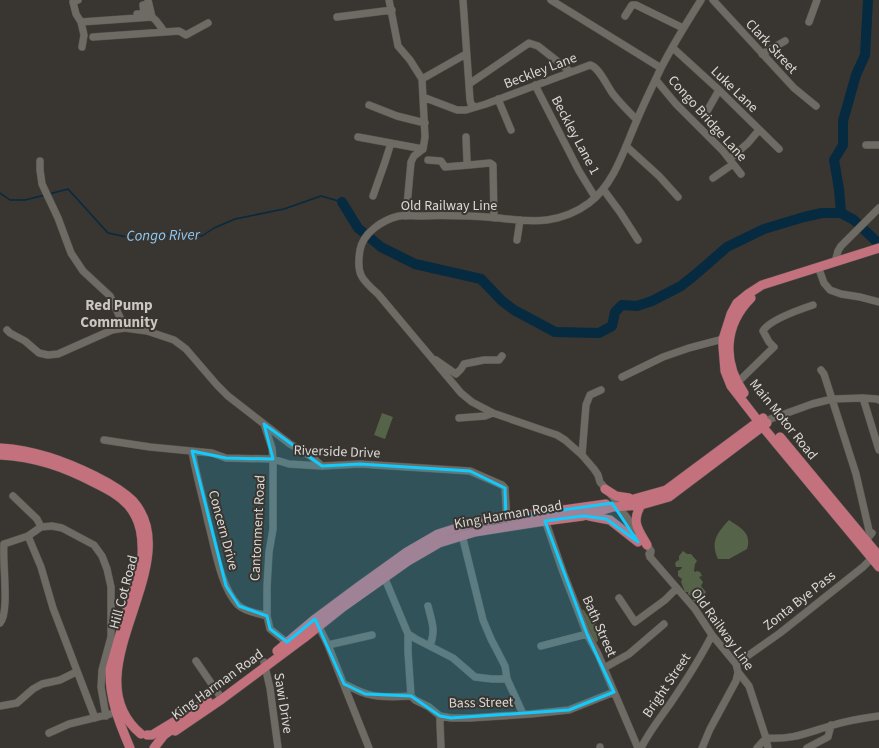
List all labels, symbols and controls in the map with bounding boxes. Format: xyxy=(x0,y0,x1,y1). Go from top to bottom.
street label: Clark Street xyxy=(741,15,802,79)
street label: Beckley Lane xyxy=(501,48,580,94)
street label: Luke Lane xyxy=(706,62,763,117)
street label: Congo Bridge Lane xyxy=(663,71,751,166)
street label: Beckley Lane 1 xyxy=(546,93,604,178)
street label: Old Railway Line xyxy=(401,196,497,216)
water label: Congo River xyxy=(126,224,201,247)
district label: Red Pump Community xyxy=(80,295,158,333)
street label: Main Motor Road xyxy=(744,375,822,464)
street label: Riverside Drive xyxy=(293,440,381,464)
street label: Cantonment Road xyxy=(245,474,271,582)
street label: Concern Drive xyxy=(203,488,243,572)
street label: King Harman Road xyxy=(453,496,564,534)
street label: Hill Cot Road xyxy=(105,553,143,631)
street label: Zonta Bye Pass xyxy=(759,566,840,636)
street label: Old Railway Line xyxy=(686,585,759,675)
street label: Bath Street xyxy=(577,592,622,661)
street label: King Harman Road xyxy=(168,645,268,725)
street label: Bright Street xyxy=(638,649,696,722)
street label: Sawi Drive xyxy=(268,671,298,735)
street label: Bass Street xyxy=(448,692,514,714)

